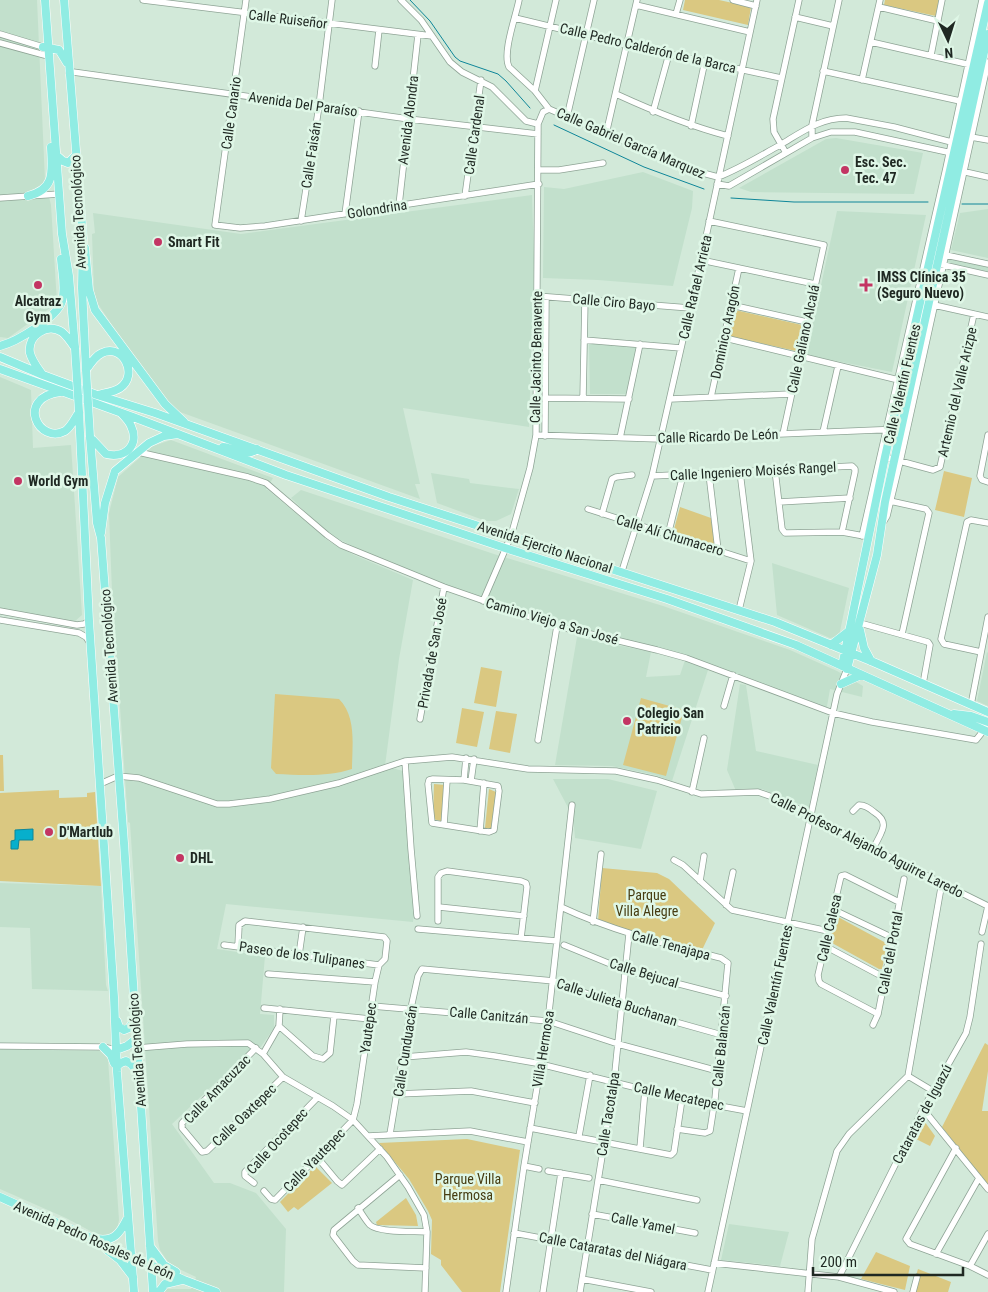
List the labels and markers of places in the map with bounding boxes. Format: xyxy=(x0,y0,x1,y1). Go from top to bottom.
place label: Esc. Sec. Tec. 47 xyxy=(855,154,907,186)
marker: Esc. Sec. Tec. 47 xyxy=(839,164,851,176)
place label: Smart Fit xyxy=(168,234,220,250)
marker: Smart Fit xyxy=(152,236,164,248)
place label: IMSS Clínica 35 (Seguro Nuevo) xyxy=(877,269,966,302)
marker: IMSS Clínica 35 (Seguro Nuevo) xyxy=(859,278,873,292)
marker: Alcatraz Gym xyxy=(32,279,44,291)
place label: Alcatraz Gym xyxy=(15,293,61,325)
place label: World Gym xyxy=(28,473,88,489)
marker: World Gym xyxy=(12,475,24,487)
place label: Colegio San Patricio xyxy=(637,705,704,737)
marker: Colegio San Patricio xyxy=(621,715,633,727)
place label: D'Martlub xyxy=(59,824,113,840)
marker: D'Martlub xyxy=(43,826,55,838)
place label: DHL xyxy=(190,850,214,866)
marker: DHL xyxy=(174,852,186,864)

